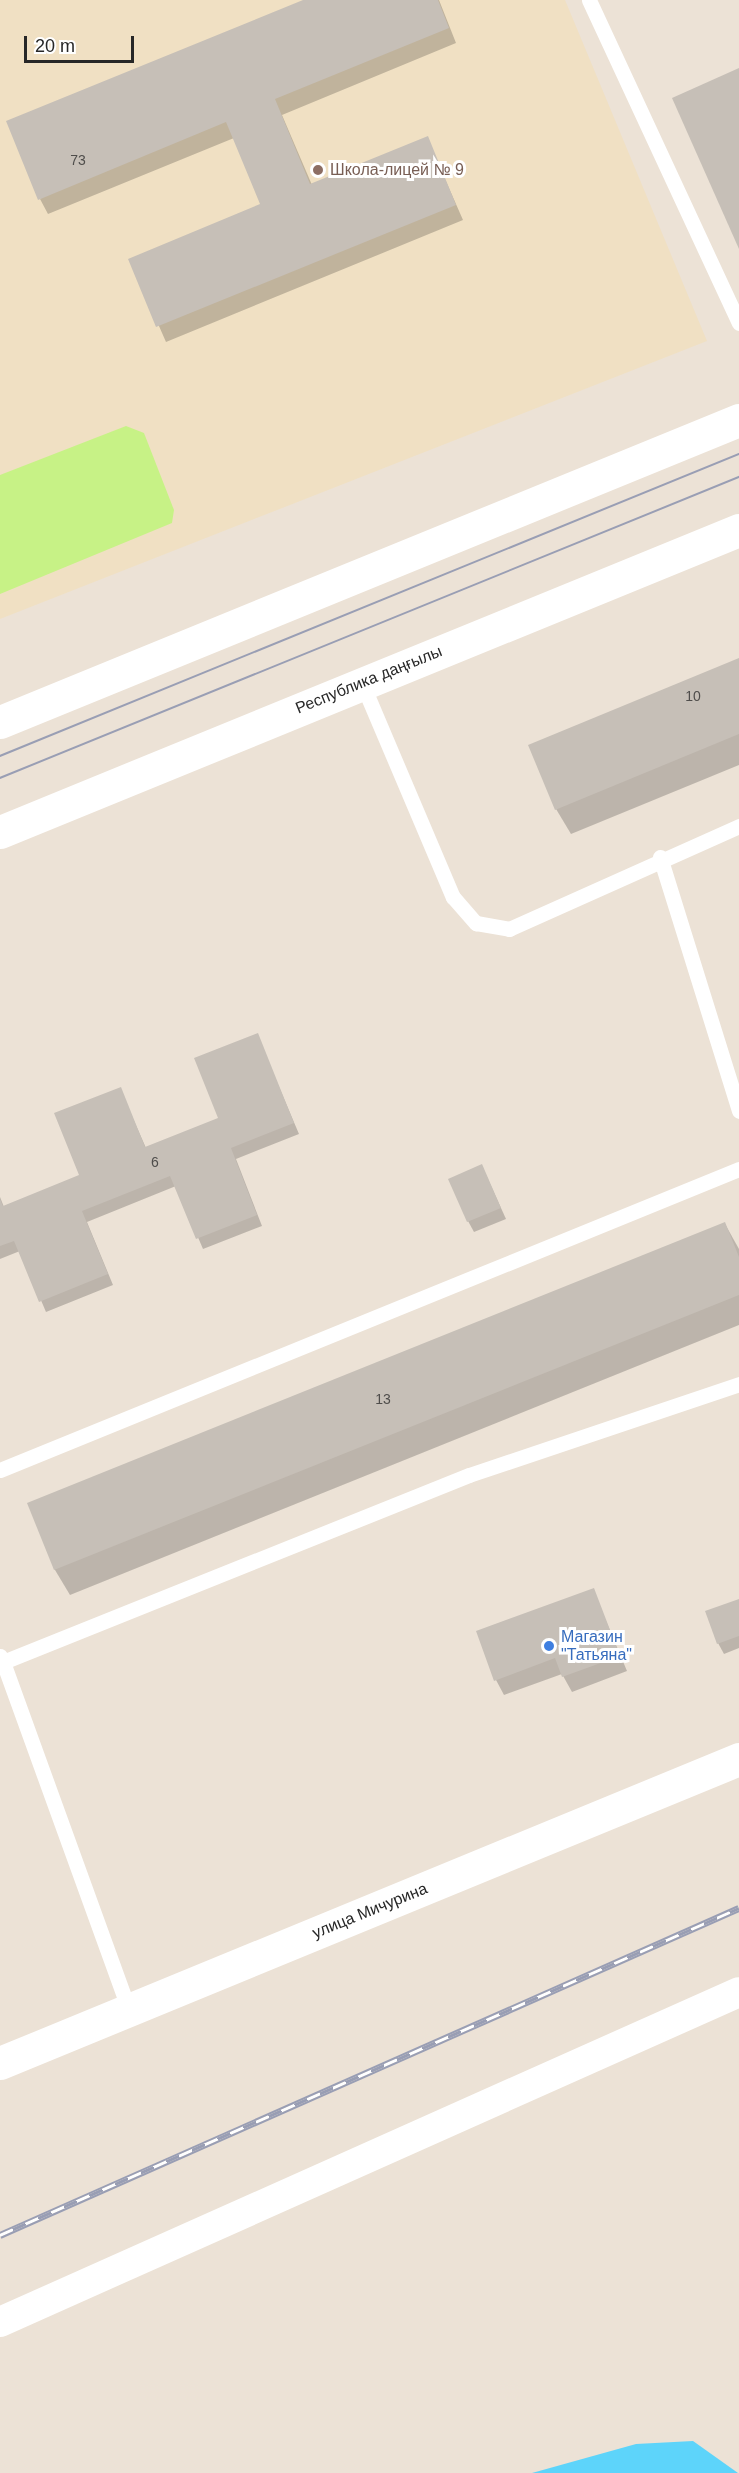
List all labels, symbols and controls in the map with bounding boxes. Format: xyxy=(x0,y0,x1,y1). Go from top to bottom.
scale bar xyxy=(27,24,136,62)
text: 20 m xyxy=(35,36,75,56)
house number: 73 xyxy=(70,152,86,168)
place label: Школа-лицей № 9 xyxy=(330,160,464,180)
marker: Школа-лицей № 9 xyxy=(311,163,325,177)
street label: Республика даңғылы xyxy=(293,642,445,718)
house number: 10 xyxy=(685,688,701,704)
house number: 6 xyxy=(151,1154,159,1170)
house number: 13 xyxy=(375,1391,391,1407)
place label: Магазин "Татьяна" xyxy=(561,1627,632,1665)
marker: Магазин "Татьяна" xyxy=(542,1639,556,1653)
street label: улица Мичурина xyxy=(310,1879,430,1943)

